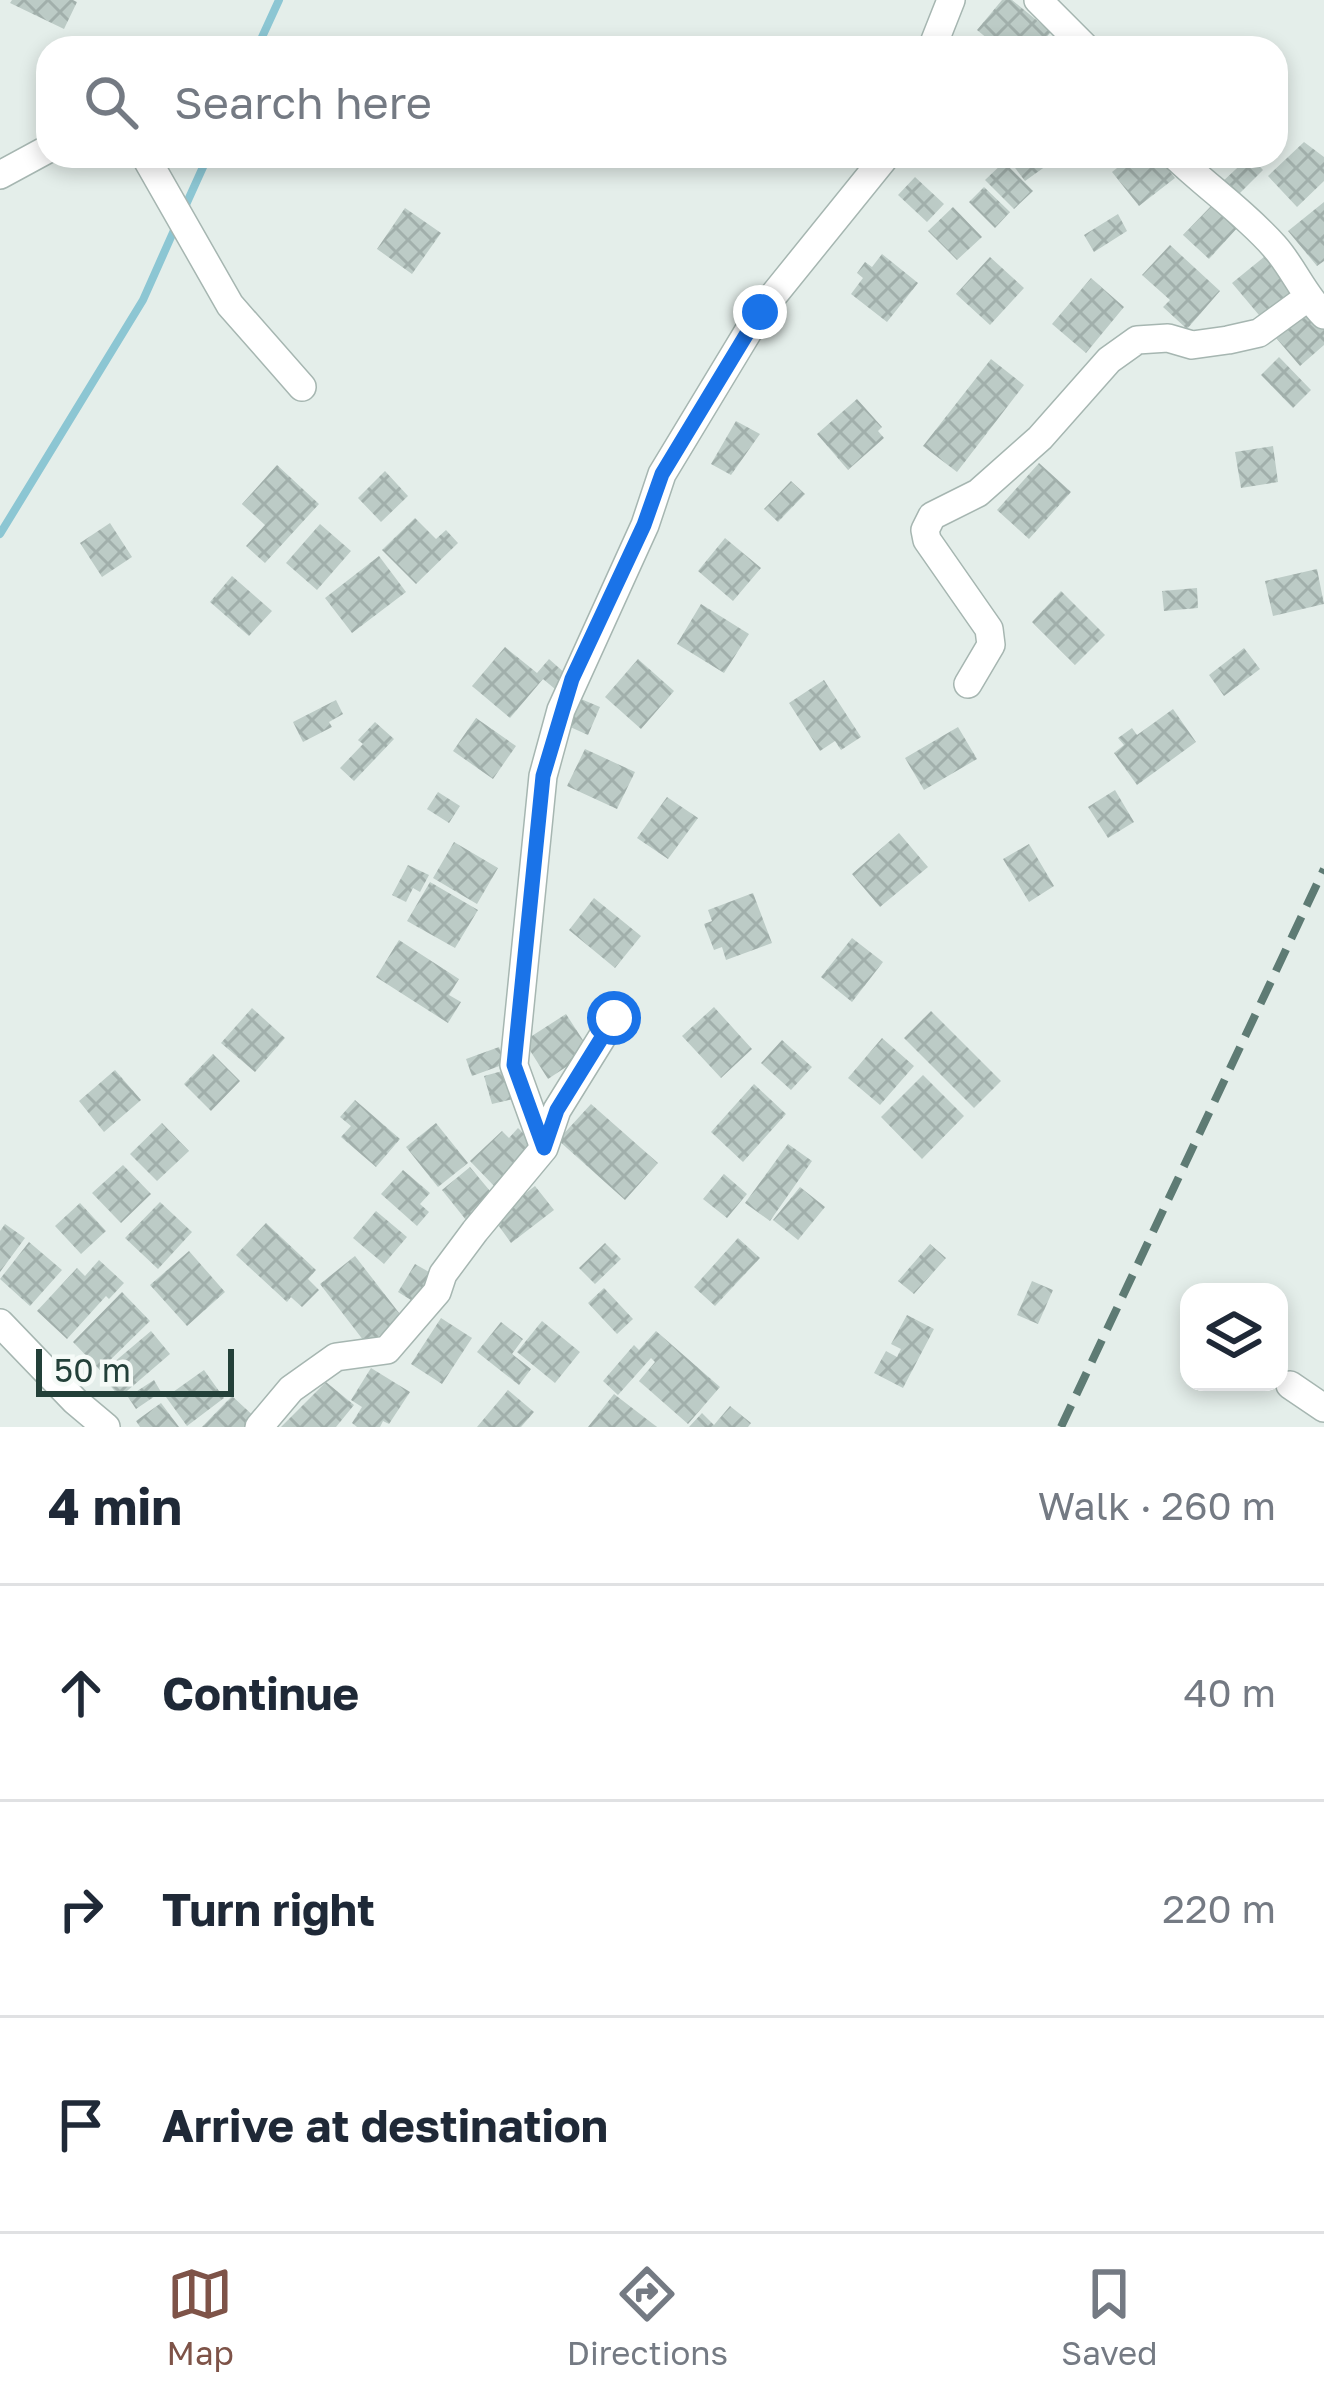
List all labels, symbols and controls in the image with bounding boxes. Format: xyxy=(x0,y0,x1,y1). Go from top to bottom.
search box xyxy=(36,36,1288,168)
icon: search xyxy=(78,69,144,135)
text: Search here xyxy=(174,75,432,129)
route end xyxy=(733,285,787,339)
route start xyxy=(587,991,641,1045)
map controls xyxy=(1180,1283,1288,1391)
button: layers xyxy=(1180,1283,1288,1391)
scale bar xyxy=(36,1343,234,1396)
text: 50 m xyxy=(54,1350,131,1389)
text: 4 min xyxy=(48,1475,182,1536)
text: Walk · 260 m xyxy=(1038,1482,1276,1529)
icon: ahead xyxy=(48,1660,114,1726)
text: Continue xyxy=(162,1666,359,1720)
text: 40 m xyxy=(1184,1669,1276,1716)
icon: right xyxy=(48,1876,114,1942)
text: Turn right xyxy=(162,1882,375,1936)
text: 220 m xyxy=(1162,1885,1276,1932)
icon: arrive xyxy=(48,2092,114,2158)
text: Arrive at destination xyxy=(162,2098,608,2152)
tab: Map xyxy=(167,2261,234,2372)
tab: Directions xyxy=(567,2261,728,2372)
tab: Saved xyxy=(1061,2261,1157,2372)

